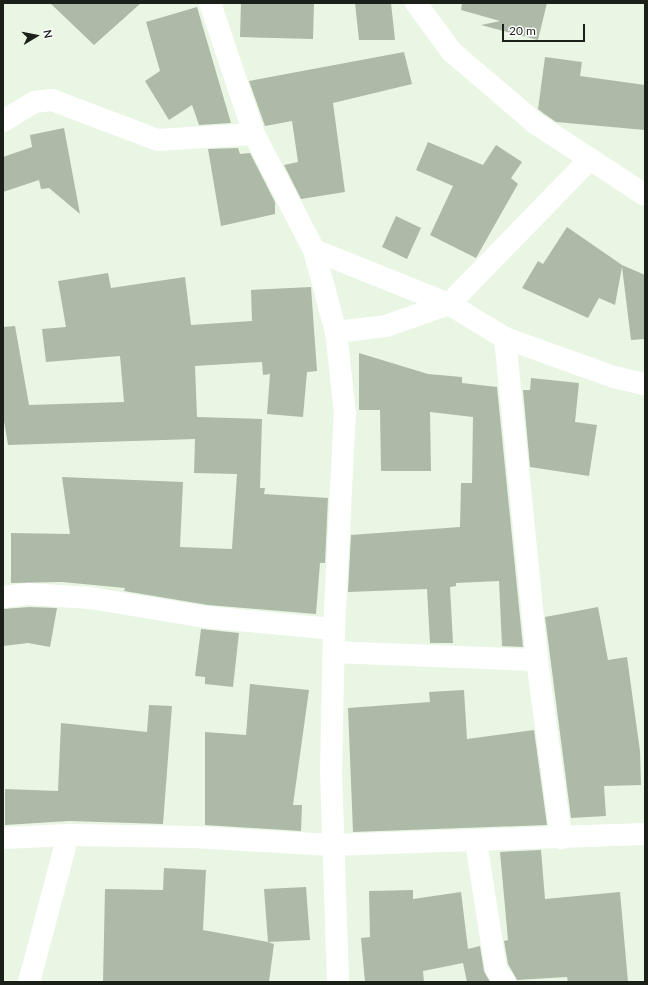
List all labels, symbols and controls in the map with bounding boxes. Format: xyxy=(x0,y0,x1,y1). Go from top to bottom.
north arrow xyxy=(16,16,56,56)
scale bar xyxy=(504,16,587,42)
text: 20 m xyxy=(509,23,536,38)
text: N xyxy=(41,29,55,39)

